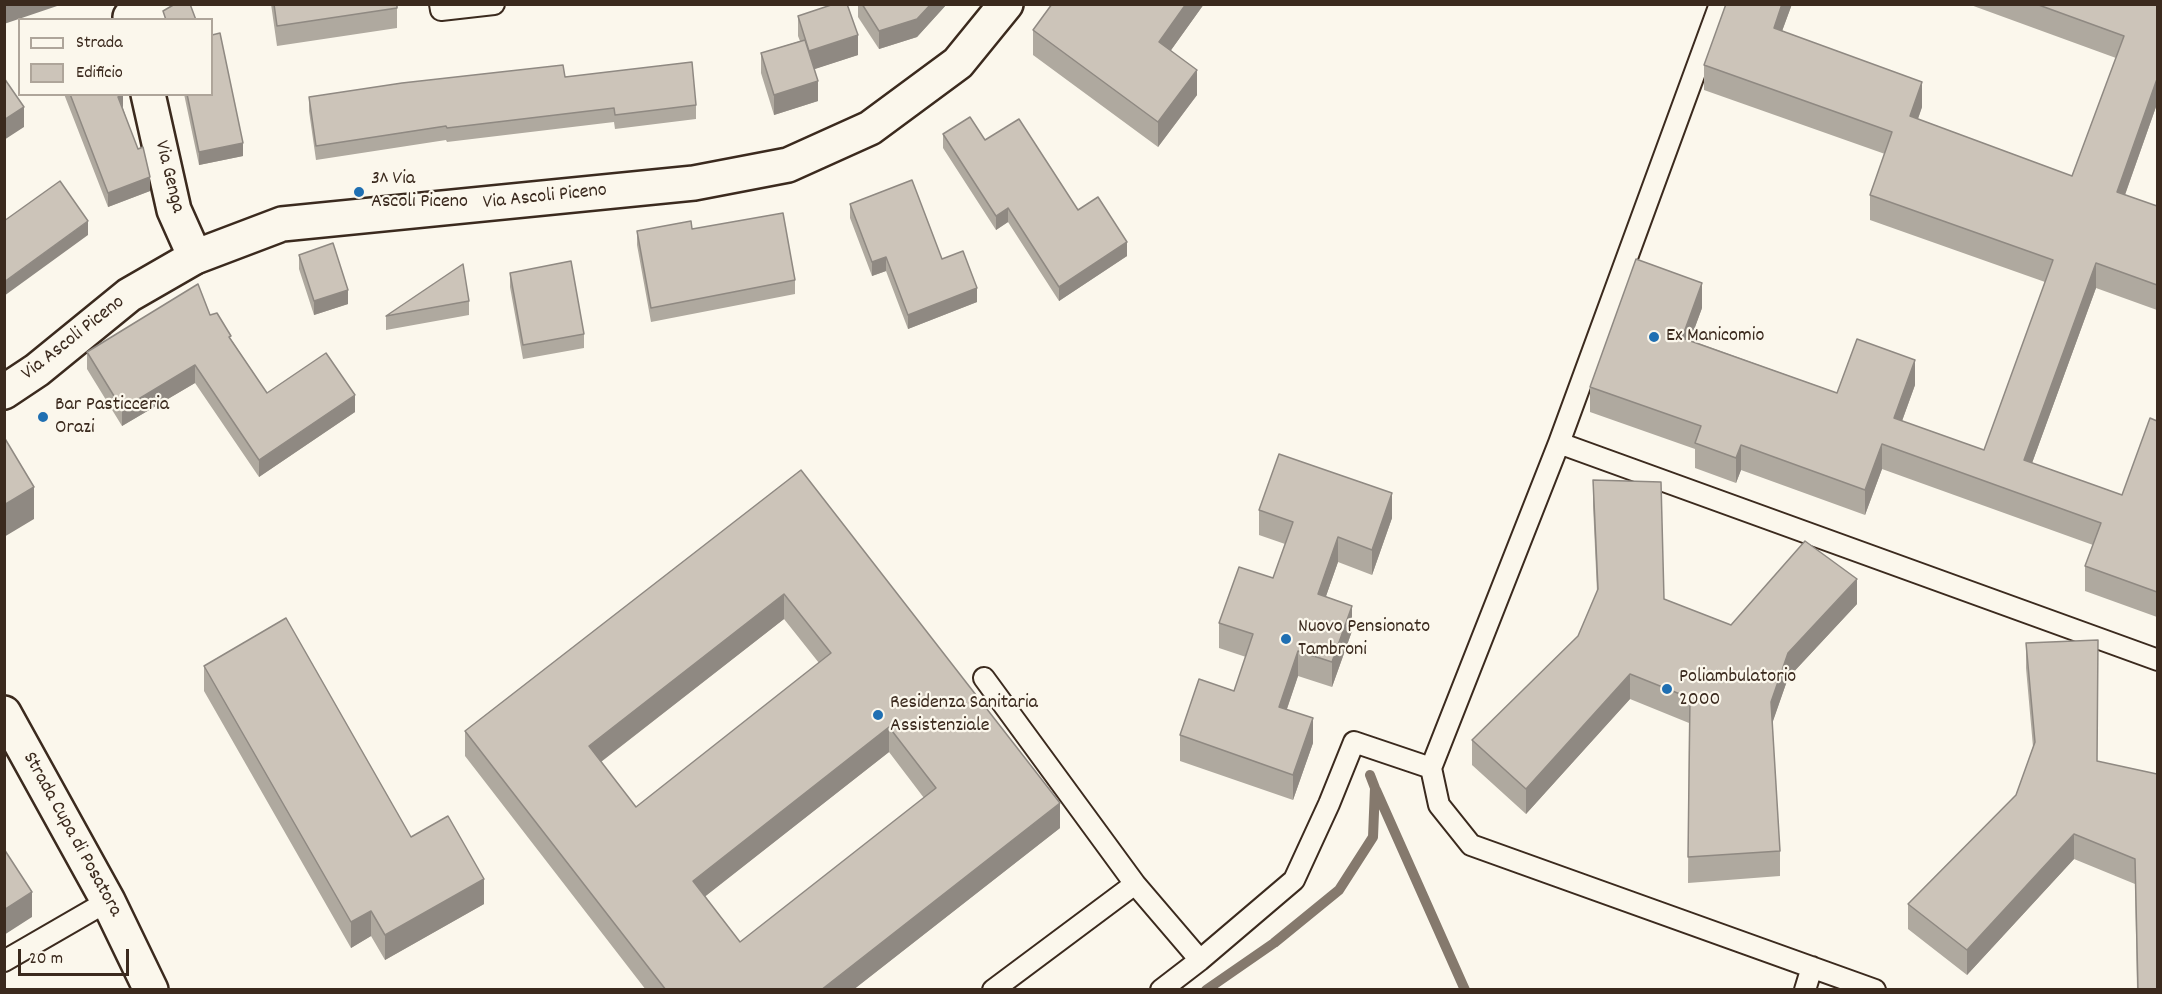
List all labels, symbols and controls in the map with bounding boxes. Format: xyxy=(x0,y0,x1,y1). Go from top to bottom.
legend xyxy=(18,18,213,96)
text: Strada xyxy=(76,31,123,56)
text: Edificio xyxy=(76,61,123,86)
street label: Via Genga xyxy=(147,138,189,216)
place label: 3^ Via Ascoli Piceno xyxy=(371,168,468,215)
street label: Via Ascoli Piceno xyxy=(482,180,608,216)
marker: 3^ Via Ascoli Piceno xyxy=(352,185,366,199)
street label: Via Ascoli Piceno xyxy=(18,291,130,387)
place label: Ex Manicomio xyxy=(1666,325,1764,349)
marker: Ex Manicomio xyxy=(1647,330,1661,344)
place label: Bar Pasticceria Orazi xyxy=(55,394,169,441)
marker: Bar Pasticceria Orazi xyxy=(36,410,50,424)
place label: Nuovo Pensionato Tambroni xyxy=(1298,616,1430,663)
marker: Nuovo Pensionato Tambroni xyxy=(1279,632,1293,646)
place label: Poliambulatorio 2000 xyxy=(1679,666,1796,713)
marker: Poliambulatorio 2000 xyxy=(1660,682,1674,696)
place label: Residenza Sanitaria Assistenziale xyxy=(890,692,1038,739)
marker: Residenza Sanitaria Assistenziale xyxy=(871,708,885,722)
street label: Strada Cupa di Posatora xyxy=(16,748,126,922)
scale bar xyxy=(21,937,132,975)
text: 20 m xyxy=(29,947,63,972)

